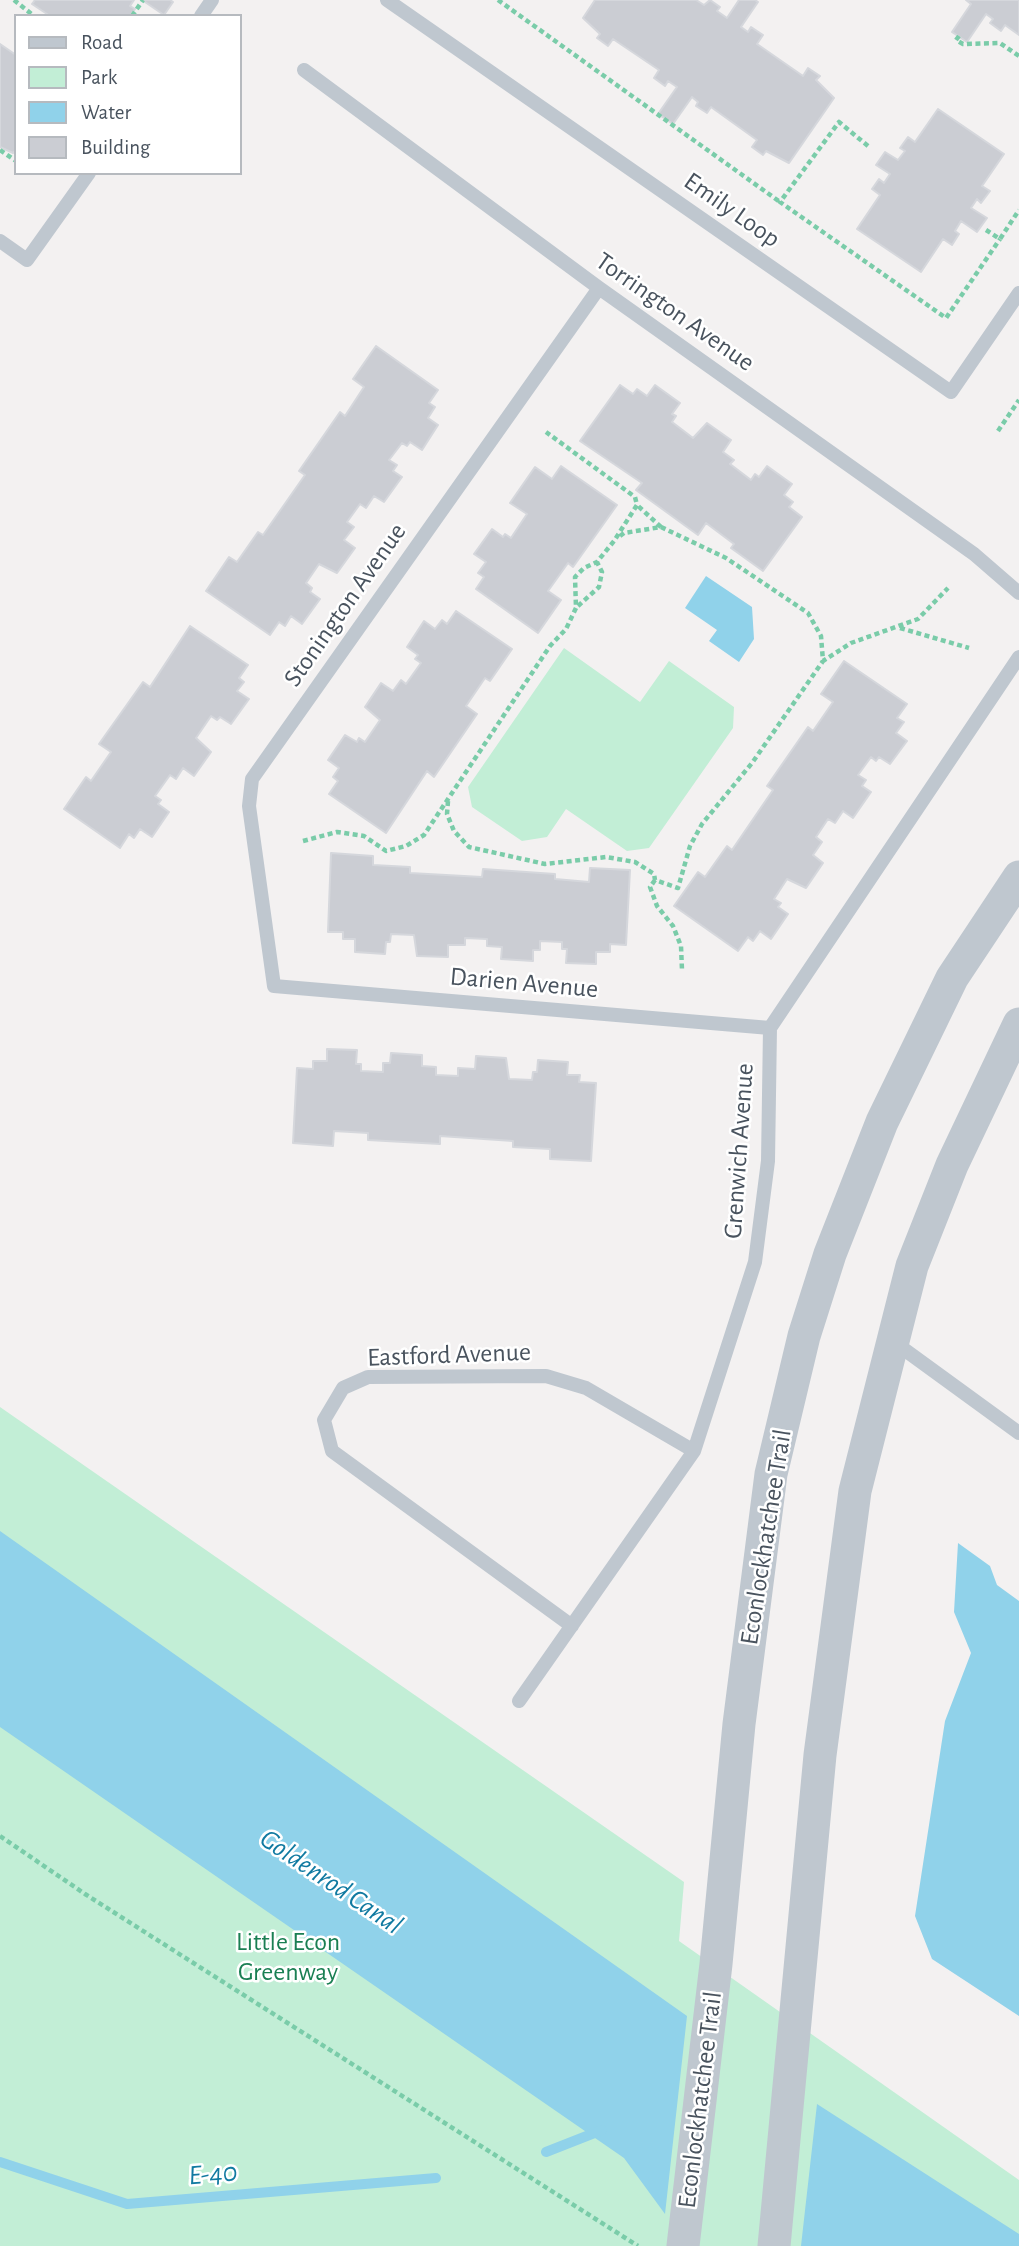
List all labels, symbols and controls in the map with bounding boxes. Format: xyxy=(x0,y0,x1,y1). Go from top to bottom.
legend xyxy=(14,14,242,175)
text: Road xyxy=(81,32,123,53)
text: Park xyxy=(81,67,117,88)
text: Water xyxy=(81,102,131,123)
text: Building xyxy=(81,137,150,158)
street label: Emily Loop xyxy=(678,166,786,254)
street label: Torrington Avenue xyxy=(590,246,760,378)
street label: Stonington Avenue xyxy=(277,517,413,693)
street label: Darien Avenue xyxy=(449,961,599,1005)
street label: Grenwich Avenue xyxy=(717,1062,761,1240)
street label: Eastford Avenue xyxy=(367,1337,531,1373)
street label: Econlockhatchee Trail xyxy=(734,1427,798,1647)
water label: Goldenrod Canal xyxy=(253,1822,409,1942)
park label: Little Econ Greenway xyxy=(236,1926,340,1988)
street label: Econlockhatchee Trail xyxy=(671,1990,729,2210)
water label: E-40 xyxy=(187,2155,239,2193)

